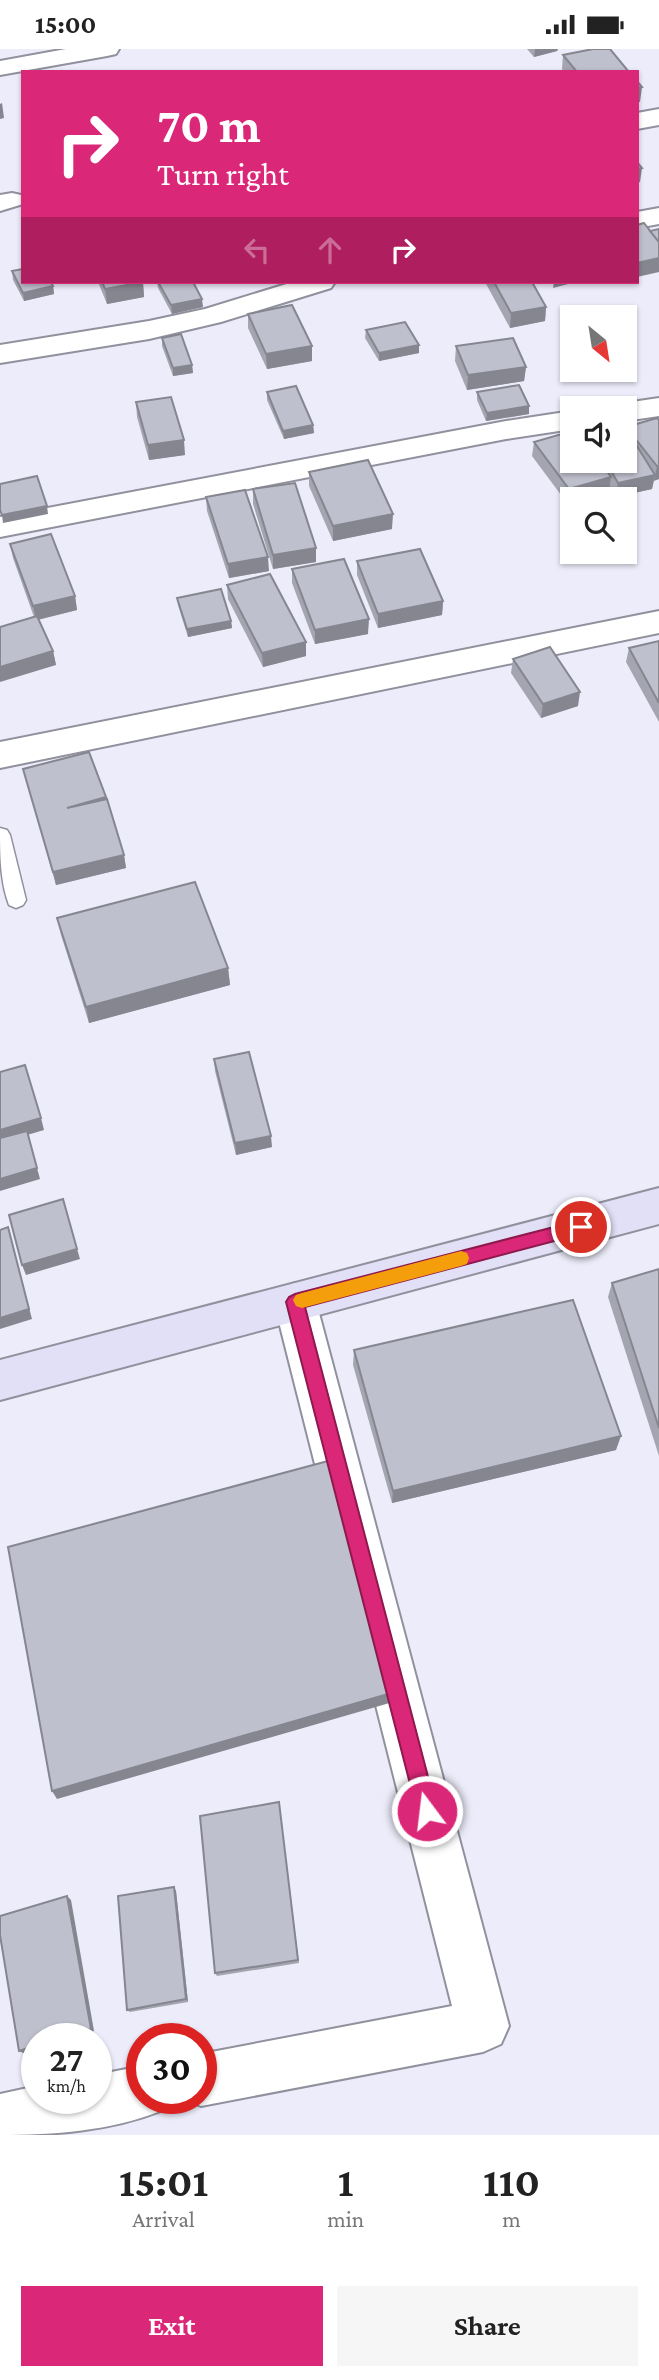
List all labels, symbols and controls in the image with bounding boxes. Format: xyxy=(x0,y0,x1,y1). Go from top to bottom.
text: 15:00 xyxy=(35,10,96,39)
icon: right xyxy=(42,98,133,189)
text: 70 m xyxy=(157,98,261,153)
text: Turn right xyxy=(157,156,289,192)
icon: left xyxy=(238,231,276,269)
icon: ahead xyxy=(311,231,349,269)
icon: right xyxy=(384,231,422,269)
north arrow xyxy=(560,305,637,381)
map controls xyxy=(560,305,637,564)
button: sound xyxy=(560,396,637,473)
button: search xyxy=(560,487,637,564)
pin xyxy=(551,1197,611,1257)
icon: arrive xyxy=(562,1208,600,1246)
position arrow xyxy=(390,1774,464,1848)
speed limit sign: 30 xyxy=(126,2023,217,2114)
text: 27 xyxy=(50,2040,83,2079)
text: km/h xyxy=(47,2076,86,2096)
text: 15:01 xyxy=(119,2158,208,2205)
text: 1 xyxy=(338,2158,353,2205)
text: 110 xyxy=(483,2158,540,2205)
text: Arrival xyxy=(132,2206,195,2232)
text: min xyxy=(327,2206,364,2232)
text: m xyxy=(502,2206,521,2232)
button: Exit xyxy=(21,2286,323,2366)
button: Share xyxy=(337,2286,638,2366)

